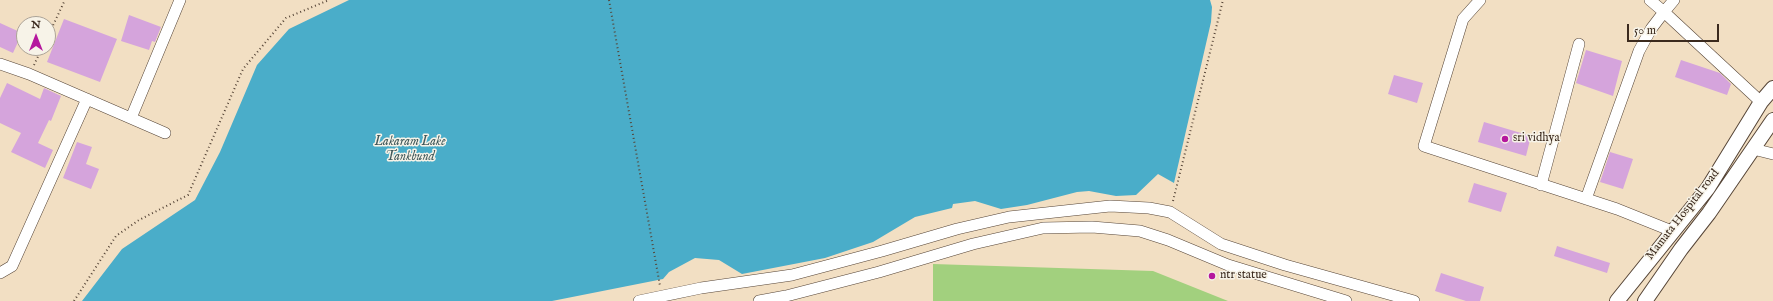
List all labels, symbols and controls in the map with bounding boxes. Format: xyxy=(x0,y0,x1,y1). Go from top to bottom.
north arrow xyxy=(16,16,56,56)
scale bar xyxy=(1629,16,1721,42)
text: N xyxy=(31,18,41,32)
text: 50 m xyxy=(1634,23,1656,38)
place label: sri vidhya xyxy=(1513,132,1560,146)
water label: Lakaram Lake Tankbund xyxy=(375,134,445,165)
marker: sri vidhya xyxy=(1500,134,1510,144)
street label: Mamata Hospital road xyxy=(1643,167,1723,263)
place label: ntr statue xyxy=(1220,269,1267,283)
marker: ntr statue xyxy=(1207,271,1217,281)

